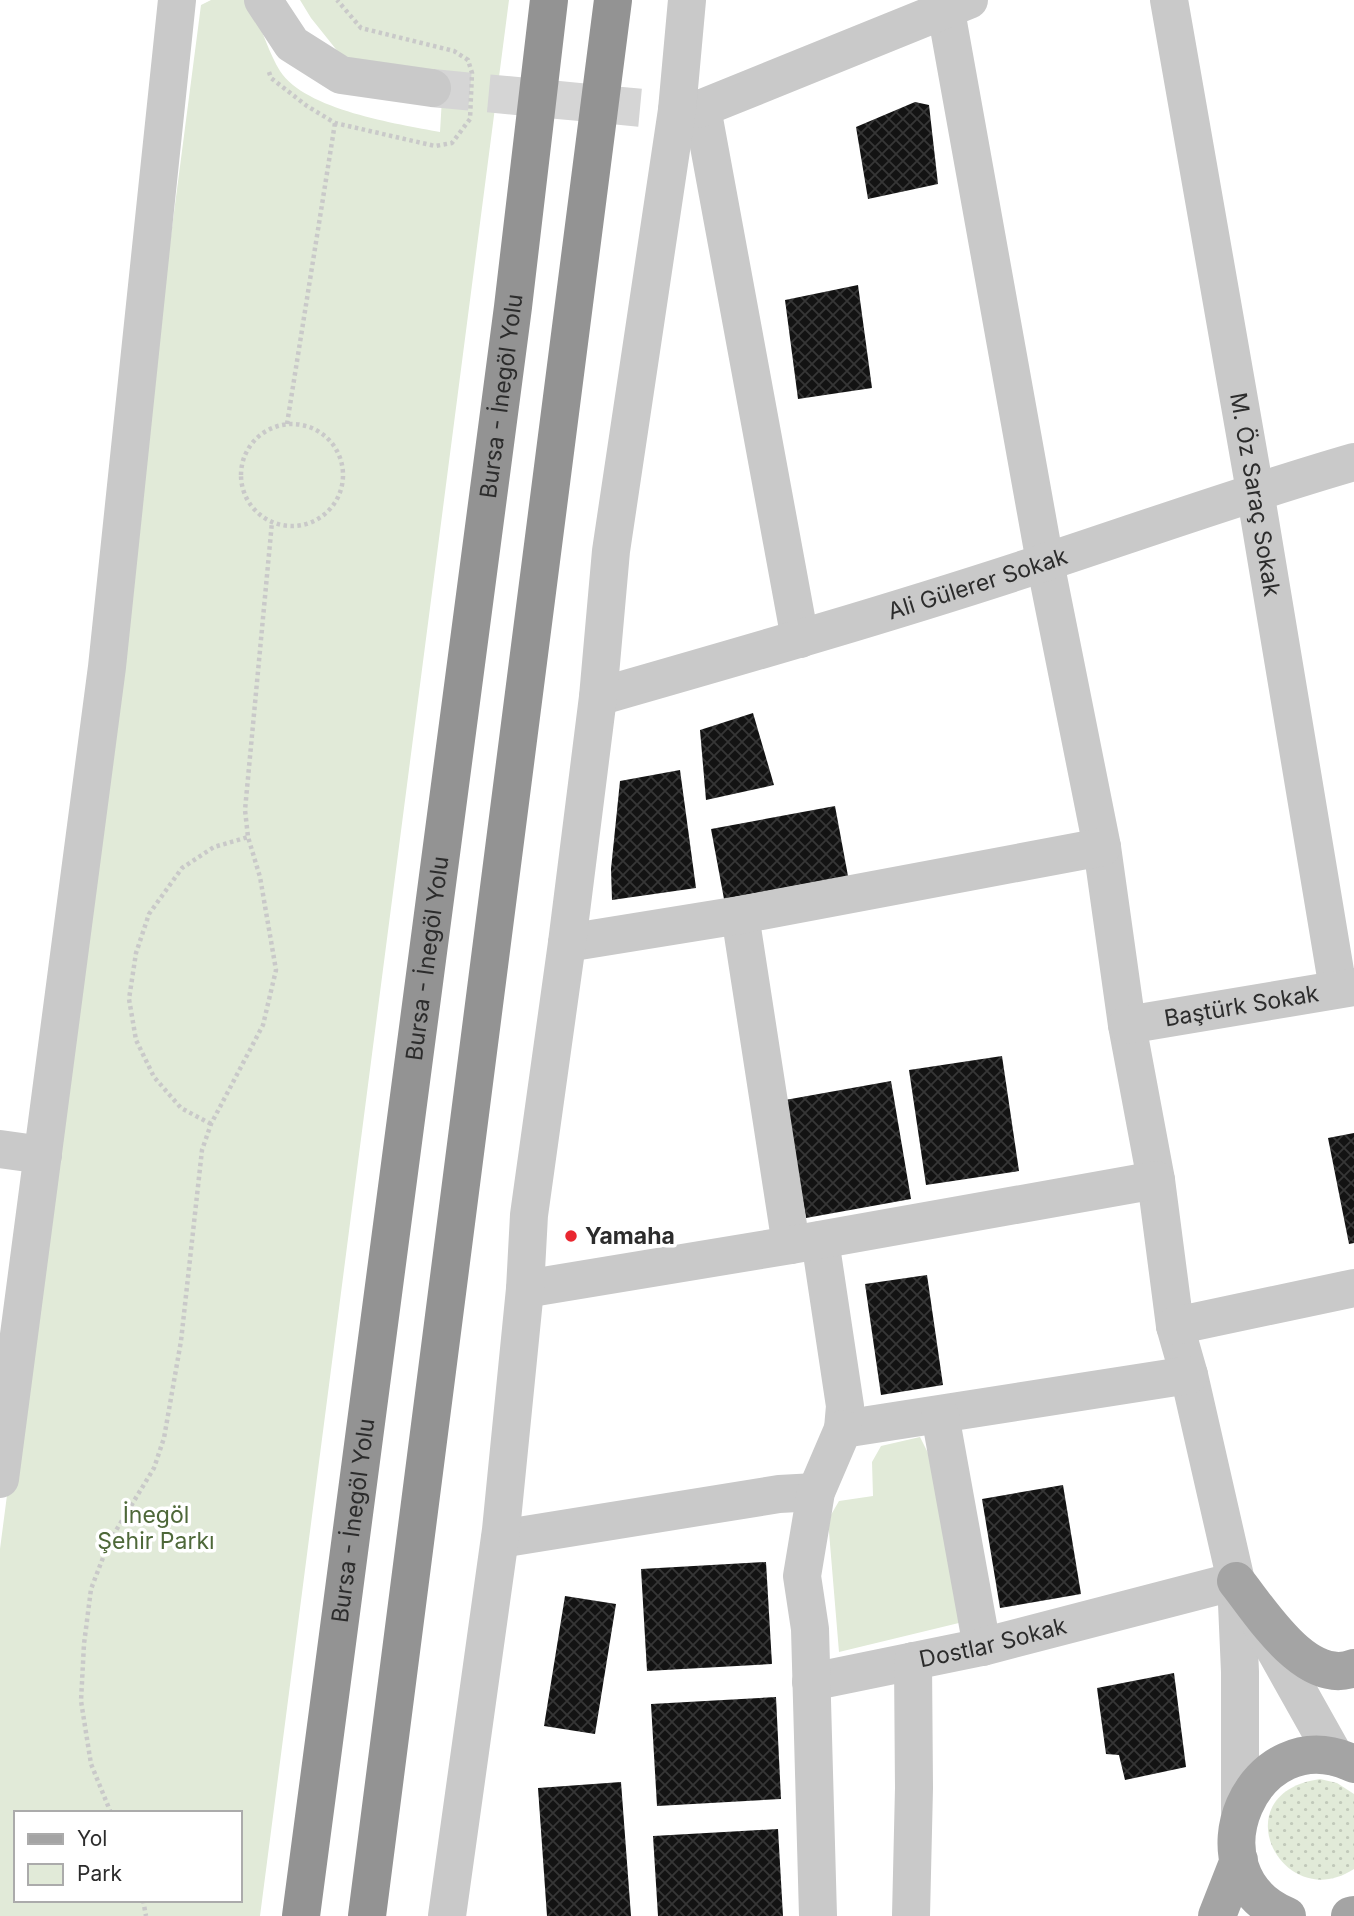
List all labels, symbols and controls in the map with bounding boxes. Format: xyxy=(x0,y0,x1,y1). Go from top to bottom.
street label: Bursa - İnegöl Yolu xyxy=(474,292,528,500)
street label: M. Öz Saraç Sokak xyxy=(1224,390,1286,599)
street label: Ali Gülerer Sokak xyxy=(884,542,1071,625)
street label: Bursa - İnegöl Yolu xyxy=(400,854,455,1062)
street label: Baştürk Sokak xyxy=(1162,979,1321,1033)
place label: Yamaha xyxy=(585,1222,675,1250)
marker: Yamaha xyxy=(563,1228,579,1244)
street label: Bursa - İnegöl Yolu xyxy=(326,1417,380,1624)
park label: İnegöl Şehir Parkı xyxy=(97,1501,215,1555)
street label: Dostlar Sokak xyxy=(917,1612,1070,1674)
legend xyxy=(14,1811,242,1902)
text: Yol xyxy=(77,1826,107,1851)
text: Park xyxy=(77,1861,122,1886)

